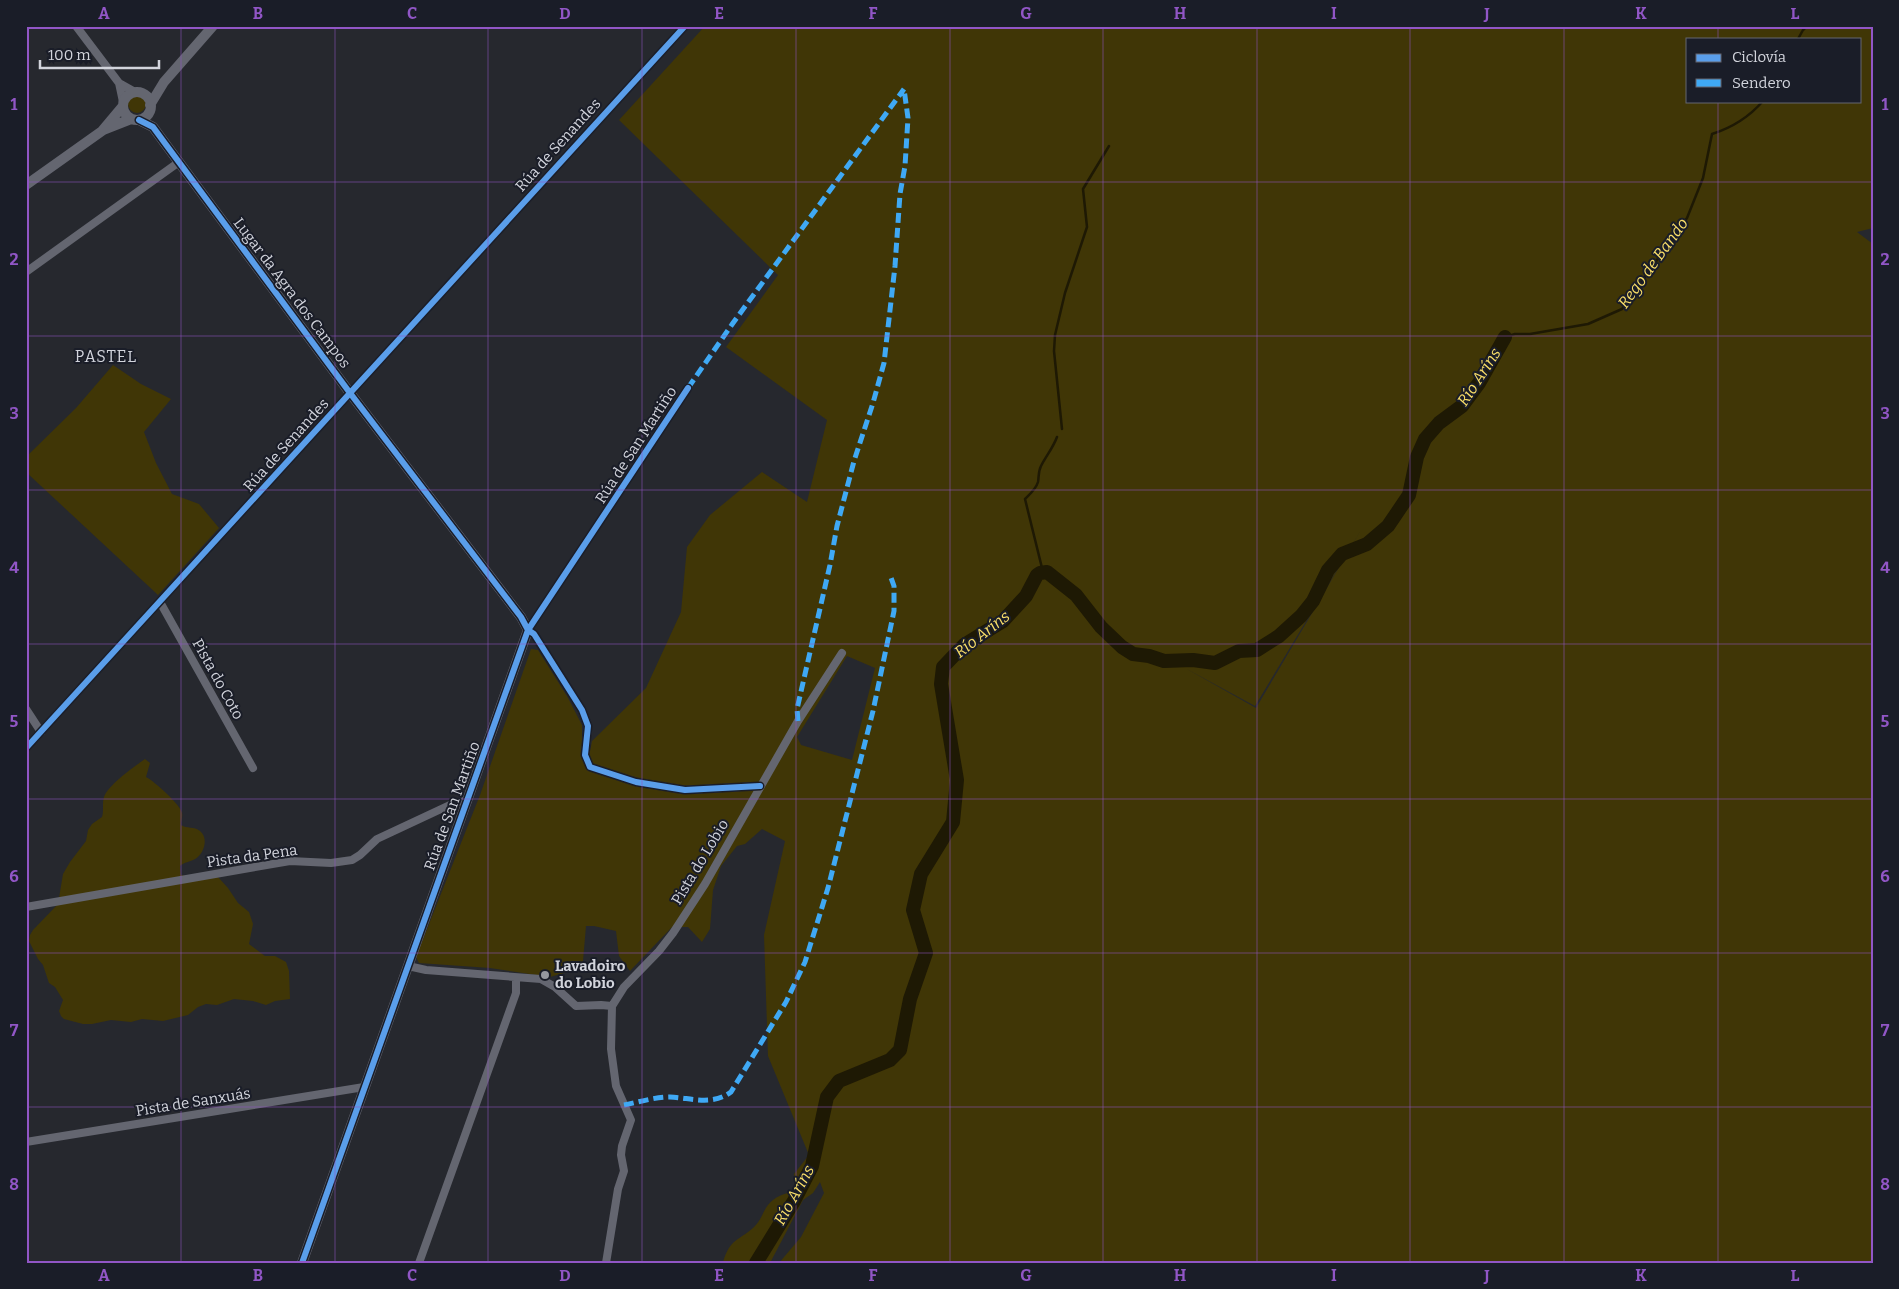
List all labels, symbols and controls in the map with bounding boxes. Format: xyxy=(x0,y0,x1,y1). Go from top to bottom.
text: A xyxy=(98,4,110,23)
text: B xyxy=(253,4,263,23)
text: C xyxy=(407,4,417,23)
text: D xyxy=(559,4,571,23)
text: E xyxy=(714,4,724,23)
text: F xyxy=(869,4,878,23)
text: G xyxy=(1020,4,1032,23)
text: H xyxy=(1174,4,1187,23)
text: I xyxy=(1331,4,1337,23)
text: J xyxy=(1483,4,1490,23)
text: K xyxy=(1635,4,1647,23)
text: L xyxy=(1791,4,1800,23)
scale bar xyxy=(40,38,159,70)
legend xyxy=(1686,38,1862,102)
text: 100 m xyxy=(48,46,91,64)
text: Ciclovía xyxy=(1732,48,1786,66)
text: Sendero xyxy=(1732,74,1791,92)
text: 1 xyxy=(11,95,18,114)
street label: Rúa de Senandes xyxy=(512,95,604,195)
text: 1 xyxy=(1882,95,1889,114)
street label: Lugar da Agra dos Campos xyxy=(230,214,354,372)
water label: Rego de Bando xyxy=(1614,214,1692,312)
text: 2 xyxy=(9,250,19,269)
text: 2 xyxy=(1880,250,1890,269)
water label: Río Aríns xyxy=(1453,344,1505,410)
district label: PASTEL xyxy=(75,347,137,366)
street label: Rúa de San Martiño xyxy=(592,383,680,507)
street label: Rúa de Senandes xyxy=(240,395,332,495)
text: 3 xyxy=(9,404,19,423)
text: 3 xyxy=(1880,404,1890,423)
text: 4 xyxy=(9,558,19,577)
text: 4 xyxy=(1880,558,1890,577)
water label: Río Aríns xyxy=(950,606,1014,662)
street label: Pista do Coto xyxy=(189,636,247,722)
text: 5 xyxy=(10,712,19,731)
text: 5 xyxy=(1881,712,1890,731)
street label: Rúa de San Martiño xyxy=(420,739,484,873)
street label: Pista do Lobio xyxy=(668,816,732,908)
street label: Pista da Pena xyxy=(205,841,299,871)
text: 6 xyxy=(9,867,19,886)
text: 6 xyxy=(1880,867,1890,886)
place label: Lavadoiro do Lobio xyxy=(555,957,626,992)
marker: Lavadoiro do Lobio xyxy=(539,969,551,981)
text: 7 xyxy=(10,1021,19,1040)
text: 7 xyxy=(1881,1021,1890,1040)
street label: Pista de Sanxuás xyxy=(134,1084,252,1120)
water label: Río Aríns xyxy=(770,1161,818,1228)
text: 8 xyxy=(9,1175,19,1194)
text: 8 xyxy=(1880,1175,1890,1194)
text: A xyxy=(98,1266,110,1285)
text: B xyxy=(253,1266,263,1285)
text: C xyxy=(407,1266,417,1285)
text: D xyxy=(559,1266,571,1285)
text: E xyxy=(714,1266,724,1285)
text: F xyxy=(869,1266,878,1285)
text: G xyxy=(1020,1266,1032,1285)
text: H xyxy=(1174,1266,1187,1285)
text: I xyxy=(1331,1266,1337,1285)
text: J xyxy=(1483,1266,1490,1285)
text: K xyxy=(1635,1266,1647,1285)
text: L xyxy=(1791,1266,1800,1285)

